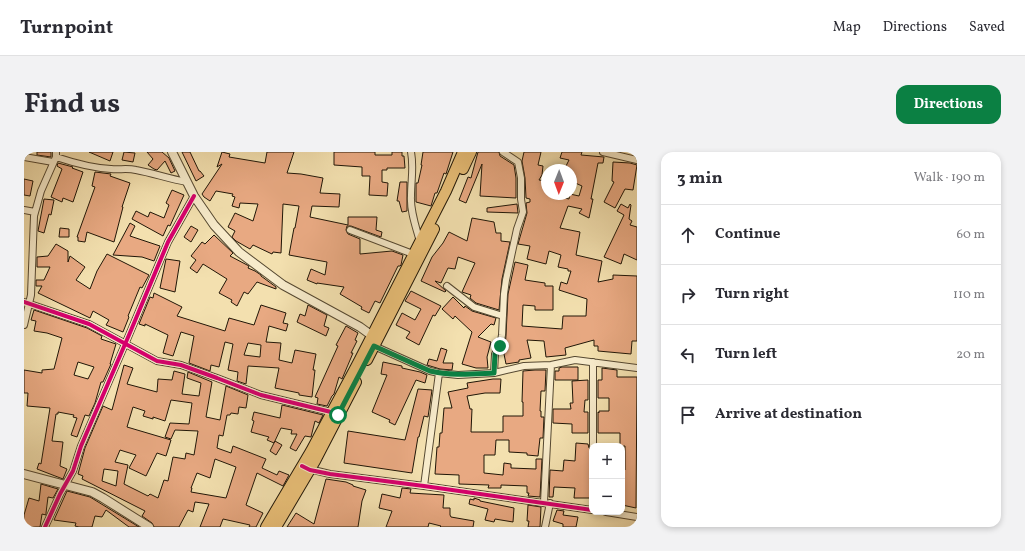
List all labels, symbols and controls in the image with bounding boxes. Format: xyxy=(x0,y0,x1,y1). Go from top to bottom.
text: Turnpoint xyxy=(20,15,113,41)
text: Map xyxy=(833,18,861,37)
text: Directions xyxy=(883,18,947,37)
text: Saved xyxy=(969,18,1005,37)
text: Find us xyxy=(24,85,120,124)
button: Directions xyxy=(896,85,1001,124)
north arrow xyxy=(541,164,577,200)
text: 3 min xyxy=(677,167,723,190)
text: Walk · 190 m xyxy=(914,169,985,187)
icon: ahead xyxy=(677,224,699,246)
text: Continue xyxy=(715,224,780,245)
text: 60 m xyxy=(957,226,985,244)
icon: right xyxy=(677,284,699,306)
text: Turn right xyxy=(715,284,789,305)
text: 110 m xyxy=(953,286,985,304)
route end xyxy=(491,337,509,355)
icon: left xyxy=(677,344,699,366)
text: Turn left xyxy=(715,344,777,365)
text: 20 m xyxy=(956,346,985,364)
icon: arrive xyxy=(677,404,699,426)
text: Arrive at destination xyxy=(715,404,862,425)
route start xyxy=(329,406,347,424)
map controls xyxy=(589,443,625,515)
button: + xyxy=(589,443,625,479)
button: − xyxy=(589,479,625,515)

